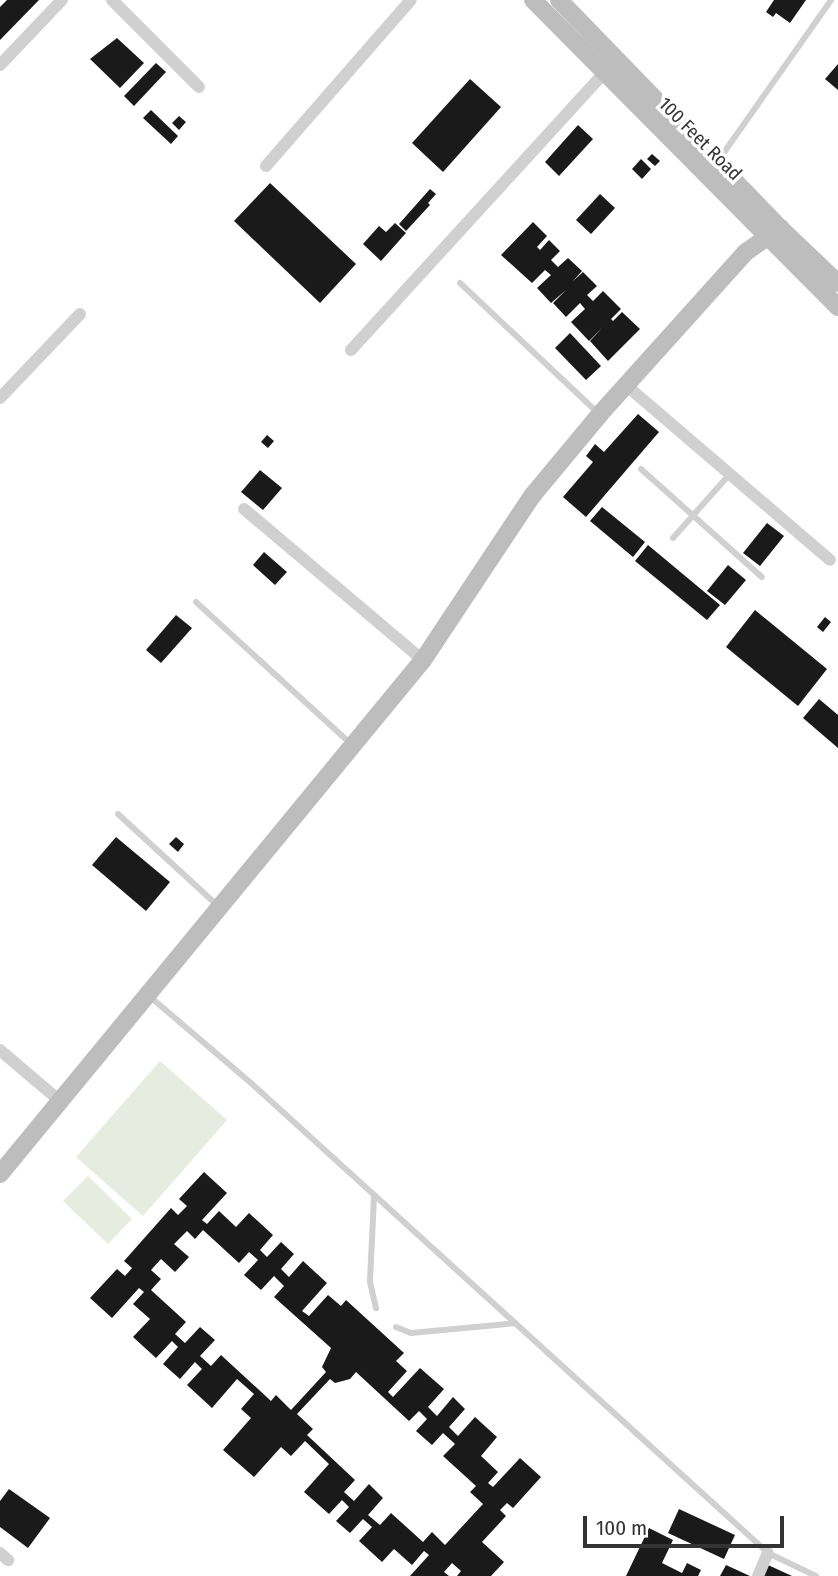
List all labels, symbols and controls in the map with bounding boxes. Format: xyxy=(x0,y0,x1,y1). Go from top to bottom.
street label: 100 Feet Road xyxy=(654,93,746,185)
scale bar xyxy=(586,1502,787,1546)
text: 100 m xyxy=(596,1515,647,1541)

